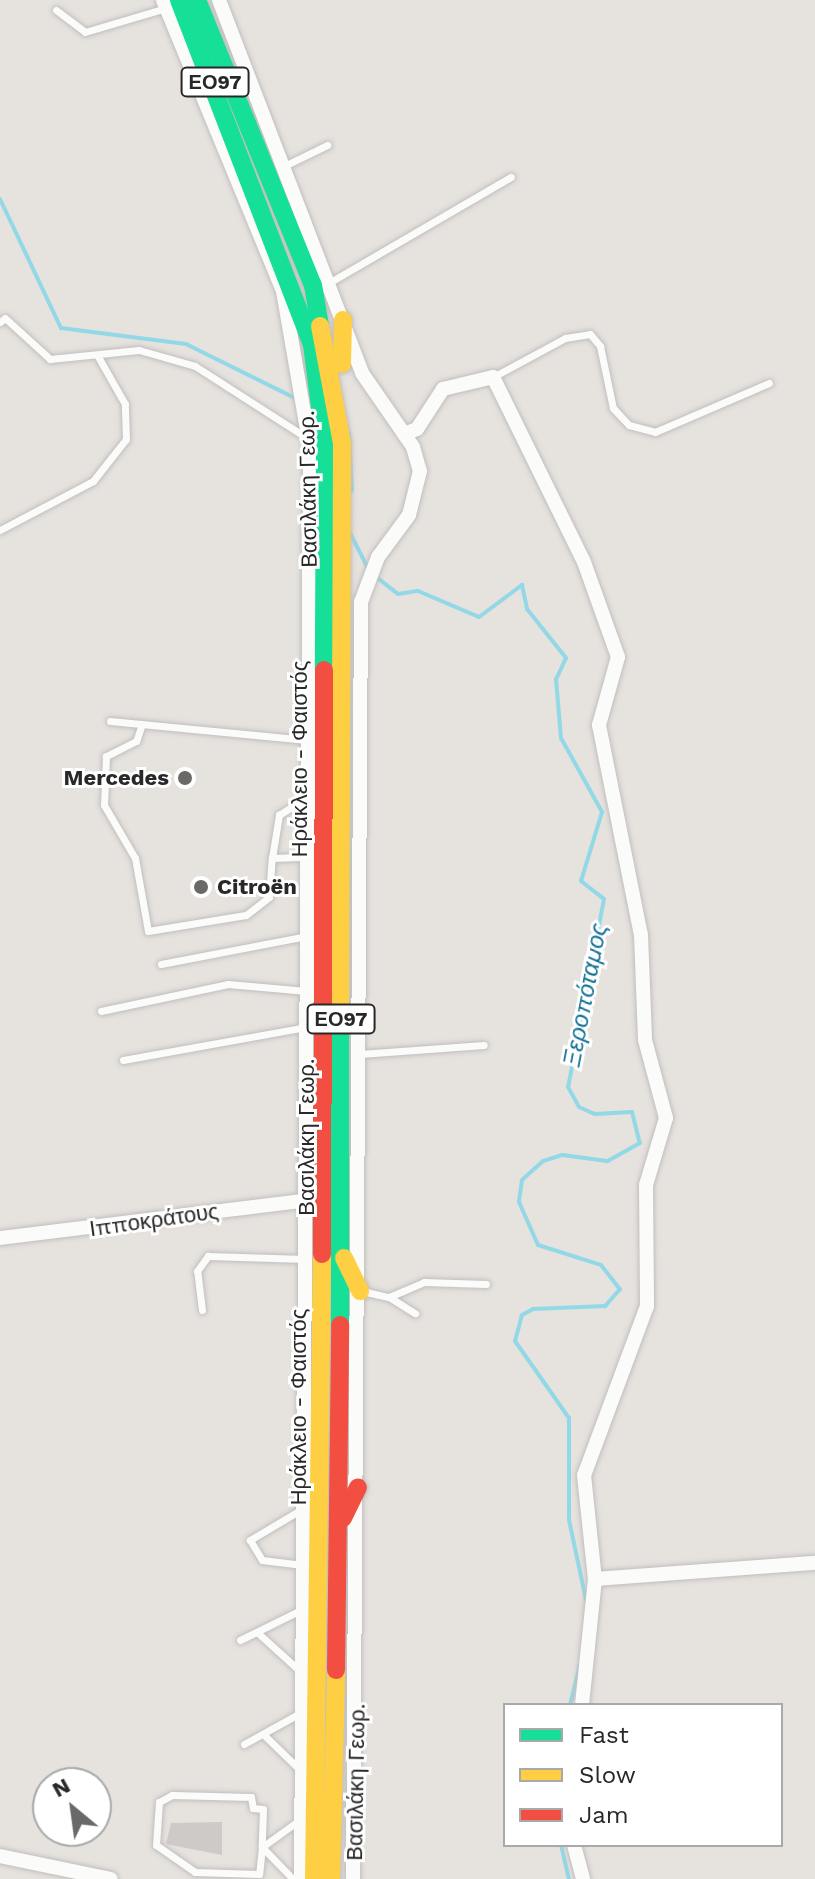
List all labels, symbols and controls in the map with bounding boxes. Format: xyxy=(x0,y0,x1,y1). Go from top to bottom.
road number: ΕΟ97 xyxy=(179,66,251,98)
street label: Βασιλάκη Γεωρ. xyxy=(293,410,323,568)
street label: Ηράκλειο - Φαιστός xyxy=(287,661,313,857)
place label: Mercedes xyxy=(64,765,169,791)
marker: Mercedes xyxy=(176,769,194,787)
place label: Citroën xyxy=(217,874,297,900)
marker: Citroën xyxy=(192,878,210,896)
water label: Ξεροπόταμος xyxy=(558,921,614,1069)
road number: ΕΟ97 xyxy=(305,1003,377,1035)
street label: Βασιλάκη Γεωρ. xyxy=(294,1058,320,1216)
street label: Ιπποκράτους xyxy=(88,1198,220,1242)
street label: Ηράκλειο - Φαιστός xyxy=(286,1309,312,1505)
street label: Βασιλάκη Γεωρ. xyxy=(341,1703,371,1861)
legend xyxy=(503,1703,783,1847)
text: Fast xyxy=(579,1721,629,1749)
text: Slow xyxy=(579,1761,636,1789)
north arrow xyxy=(32,1767,112,1847)
text: N xyxy=(48,1772,74,1802)
text: Jam xyxy=(579,1801,629,1829)

